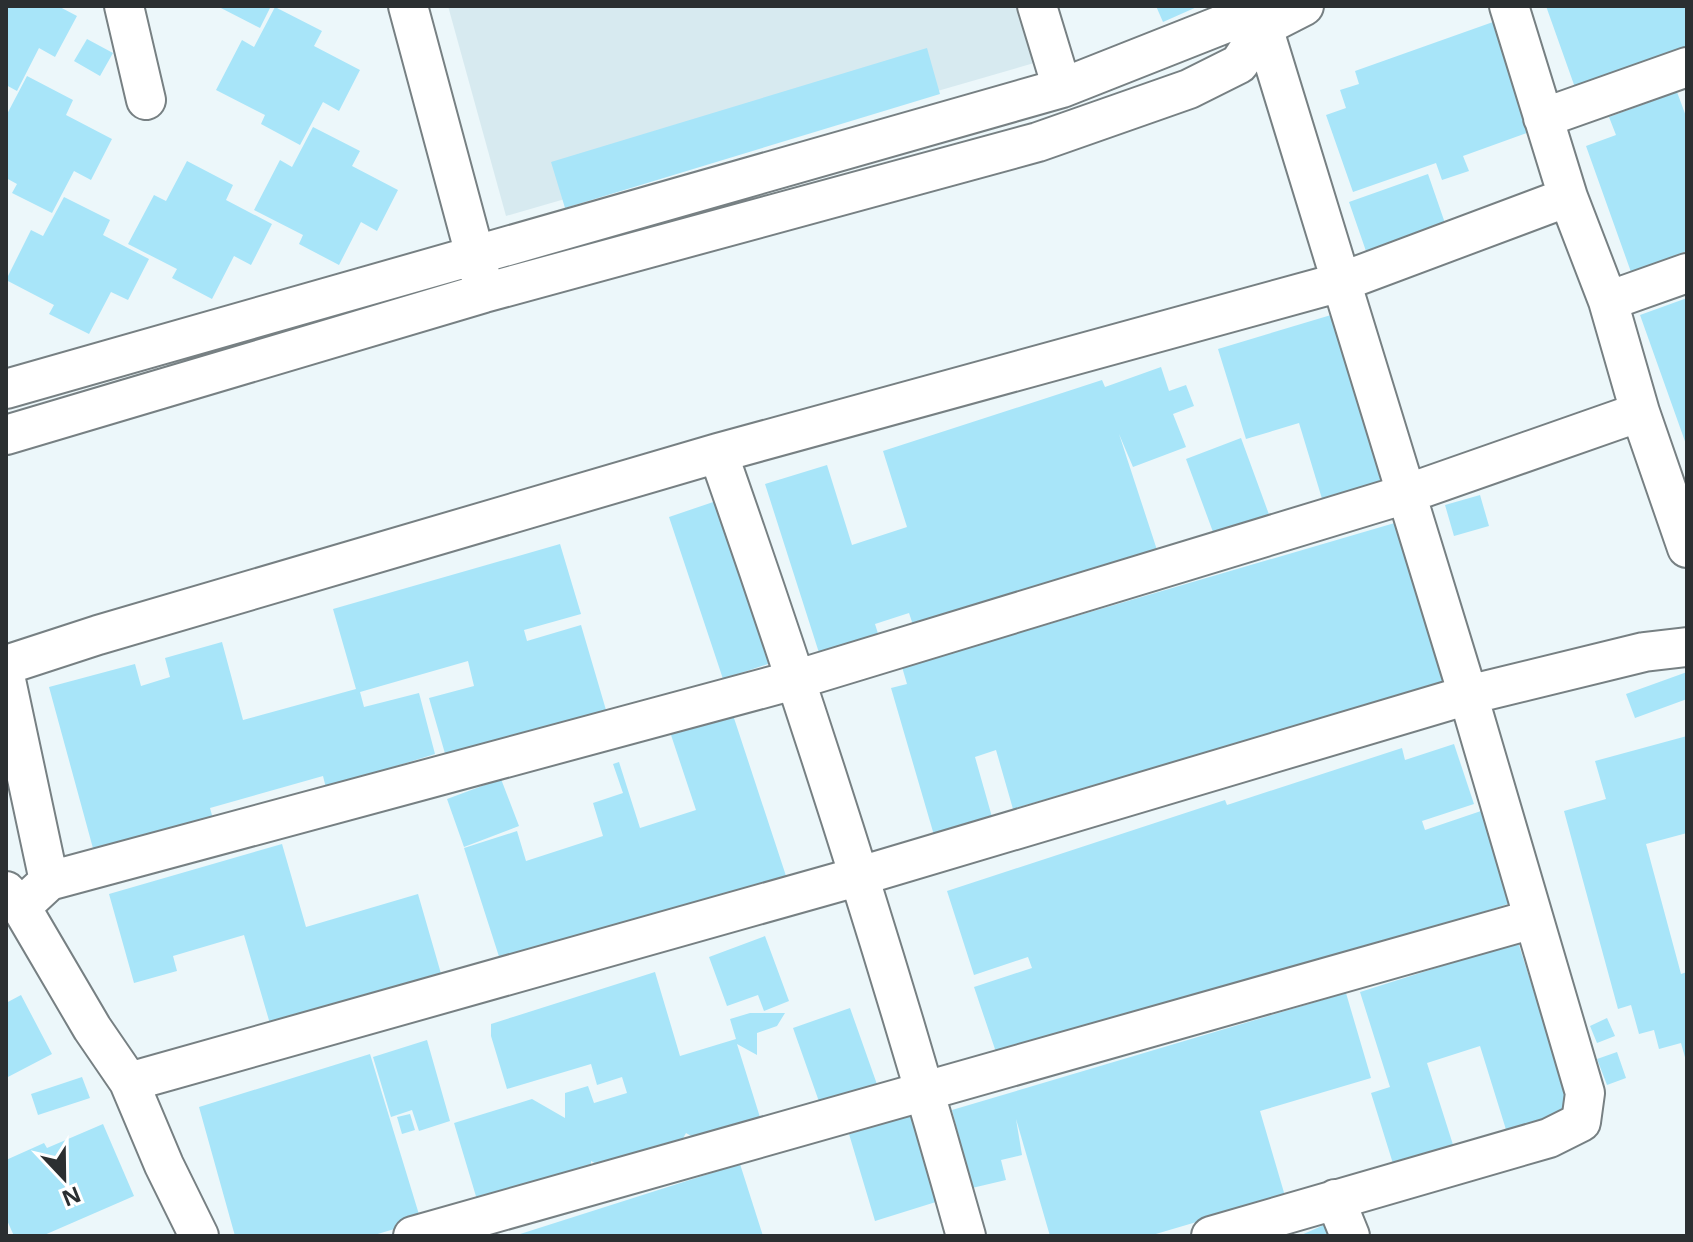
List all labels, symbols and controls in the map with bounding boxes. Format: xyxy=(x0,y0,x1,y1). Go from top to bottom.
north arrow xyxy=(24,1138,104,1218)
text: N xyxy=(58,1180,86,1215)

